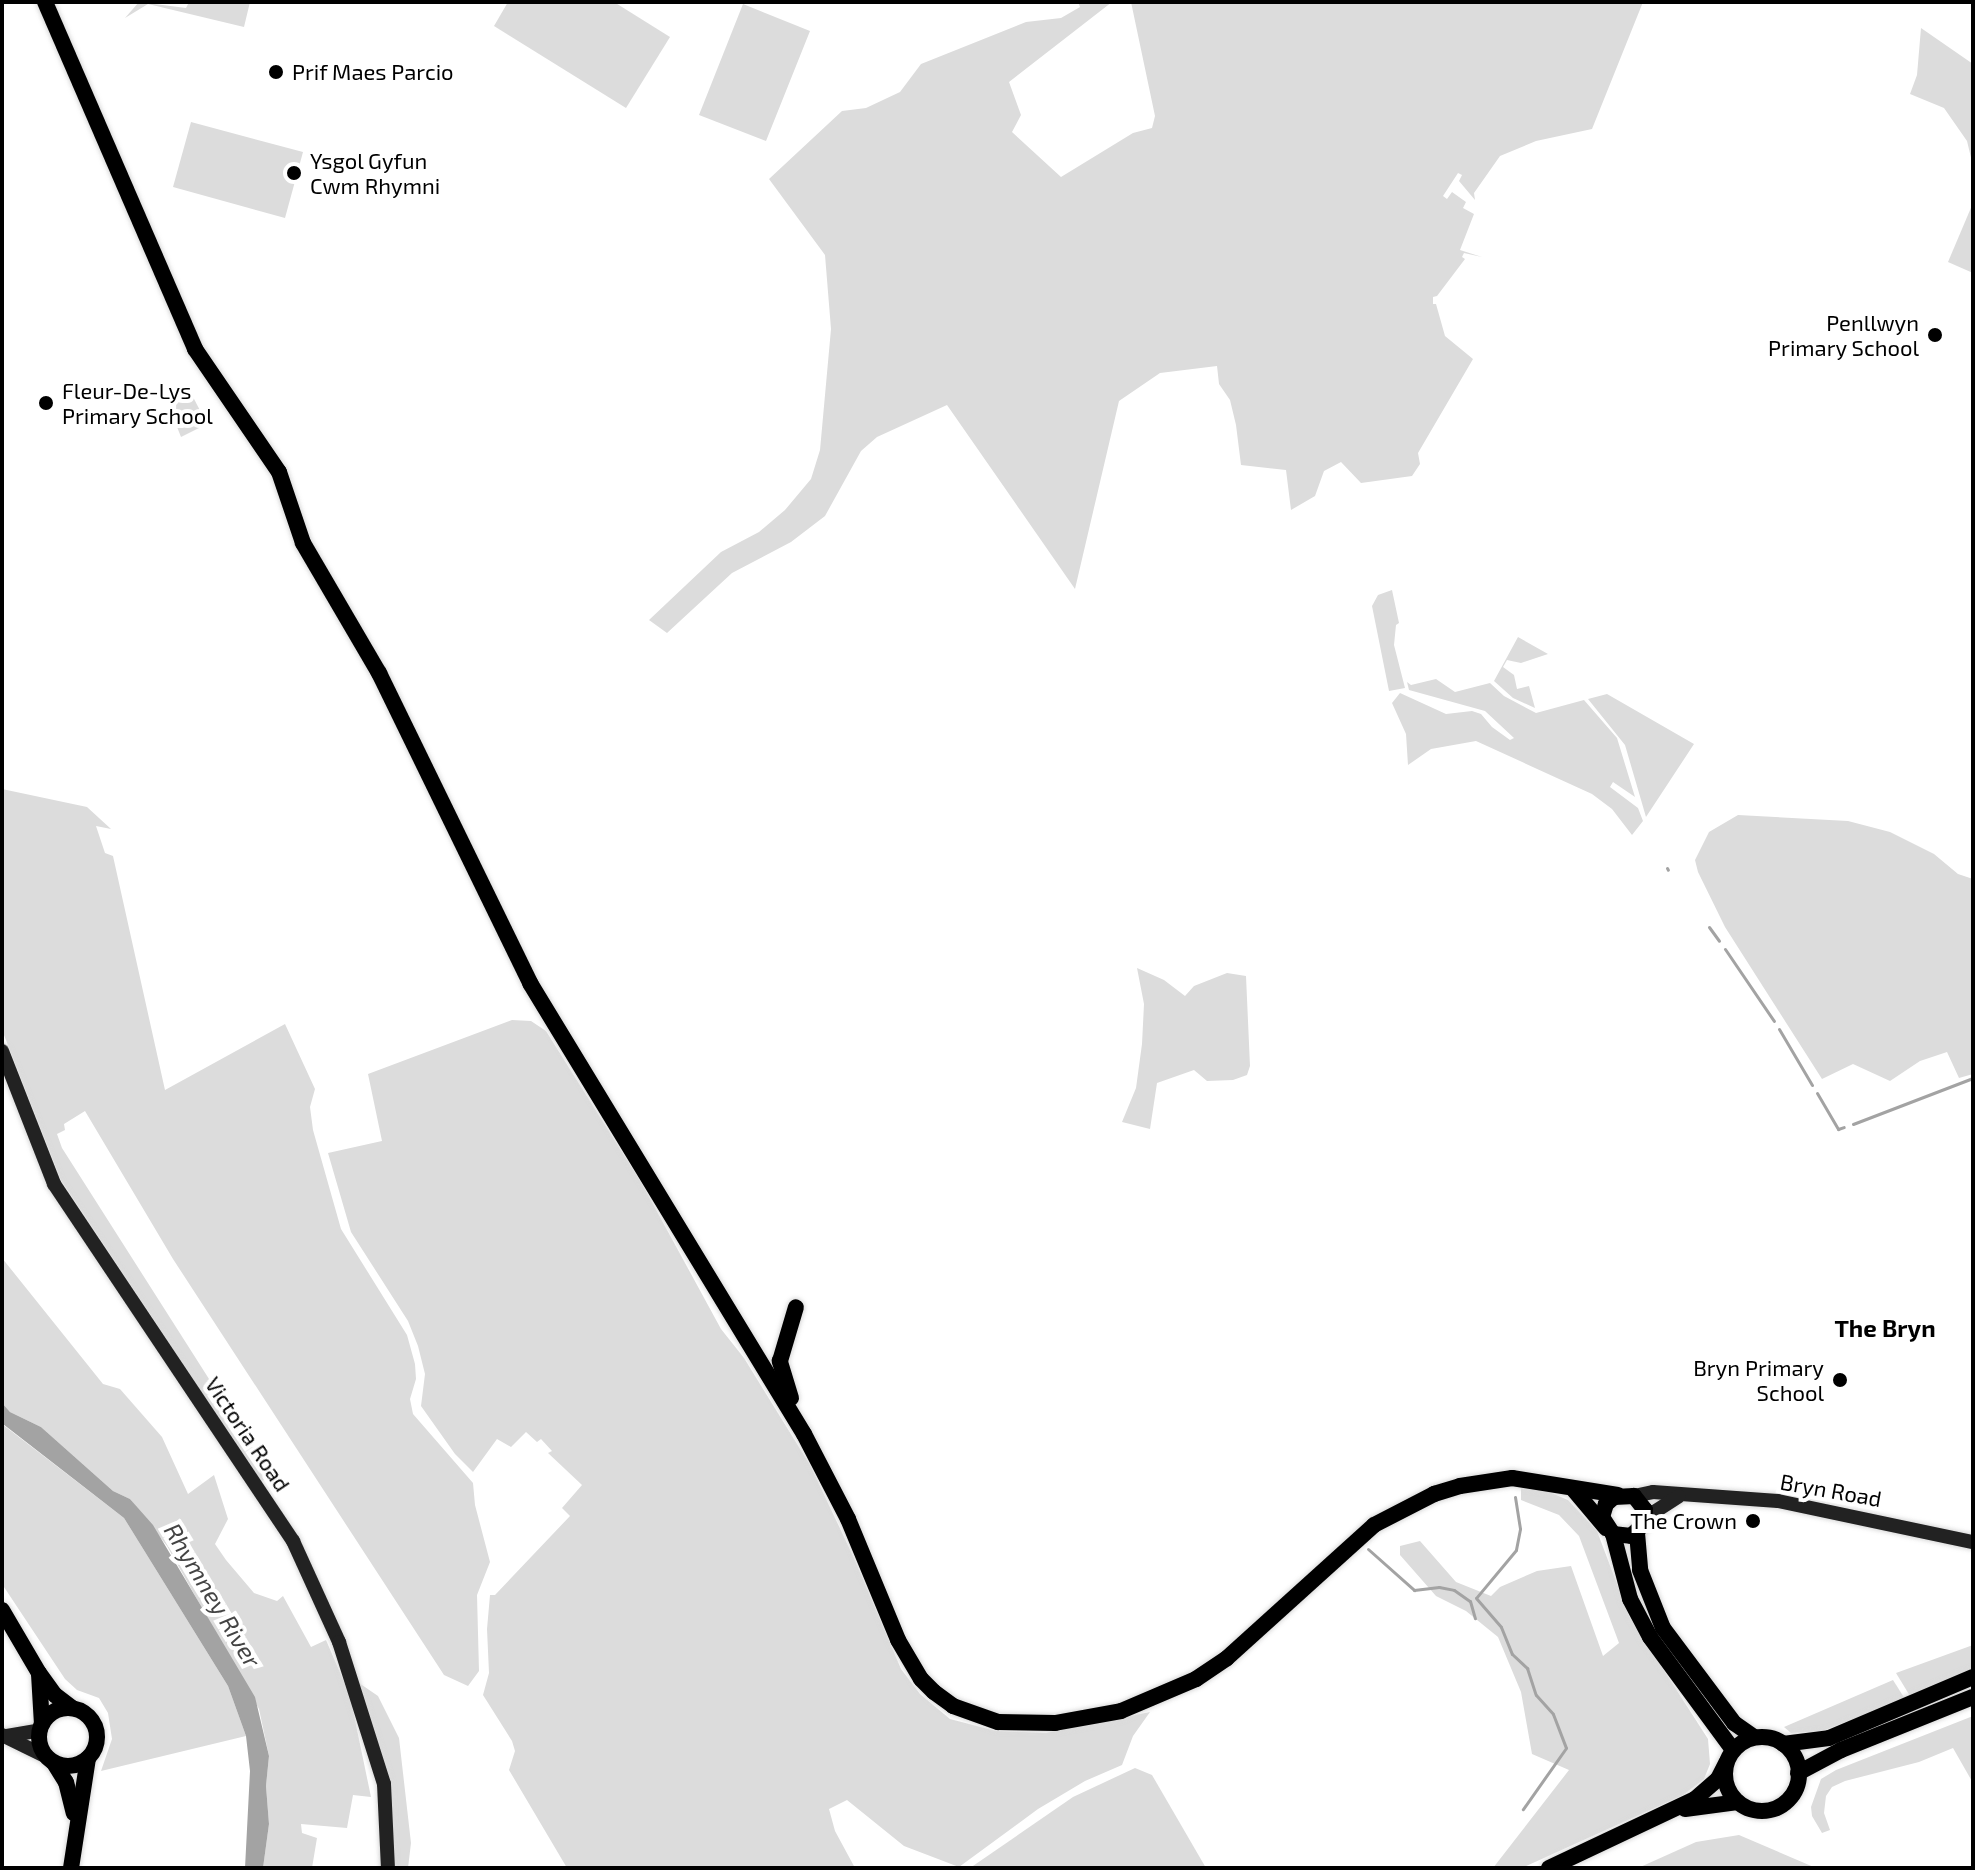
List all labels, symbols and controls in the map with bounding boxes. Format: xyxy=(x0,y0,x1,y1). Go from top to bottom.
place label: Prif Maes Parcio xyxy=(292,59,454,85)
marker: Prif Maes Parcio xyxy=(267,63,285,81)
place label: Ysgol Gyfun Cwm Rhymni xyxy=(310,147,440,198)
marker: Ysgol Gyfun Cwm Rhymni xyxy=(285,164,303,182)
place label: Penllwyn Primary School xyxy=(1768,309,1919,360)
marker: Penllwyn Primary School xyxy=(1926,326,1944,344)
place label: Fleur-De-Lys Primary School xyxy=(62,377,213,428)
marker: Fleur-De-Lys Primary School xyxy=(37,394,55,412)
district label: The Bryn xyxy=(1834,1314,1936,1342)
place label: Bryn Primary School xyxy=(1693,1354,1824,1406)
marker: Bryn Primary School xyxy=(1831,1371,1849,1389)
street label: Victoria Road xyxy=(200,1372,296,1496)
street label: Bryn Road xyxy=(1778,1468,1884,1512)
place label: The Crown xyxy=(1630,1508,1737,1534)
marker: The Crown xyxy=(1744,1512,1762,1530)
water label: Rhymney River xyxy=(159,1517,267,1673)

